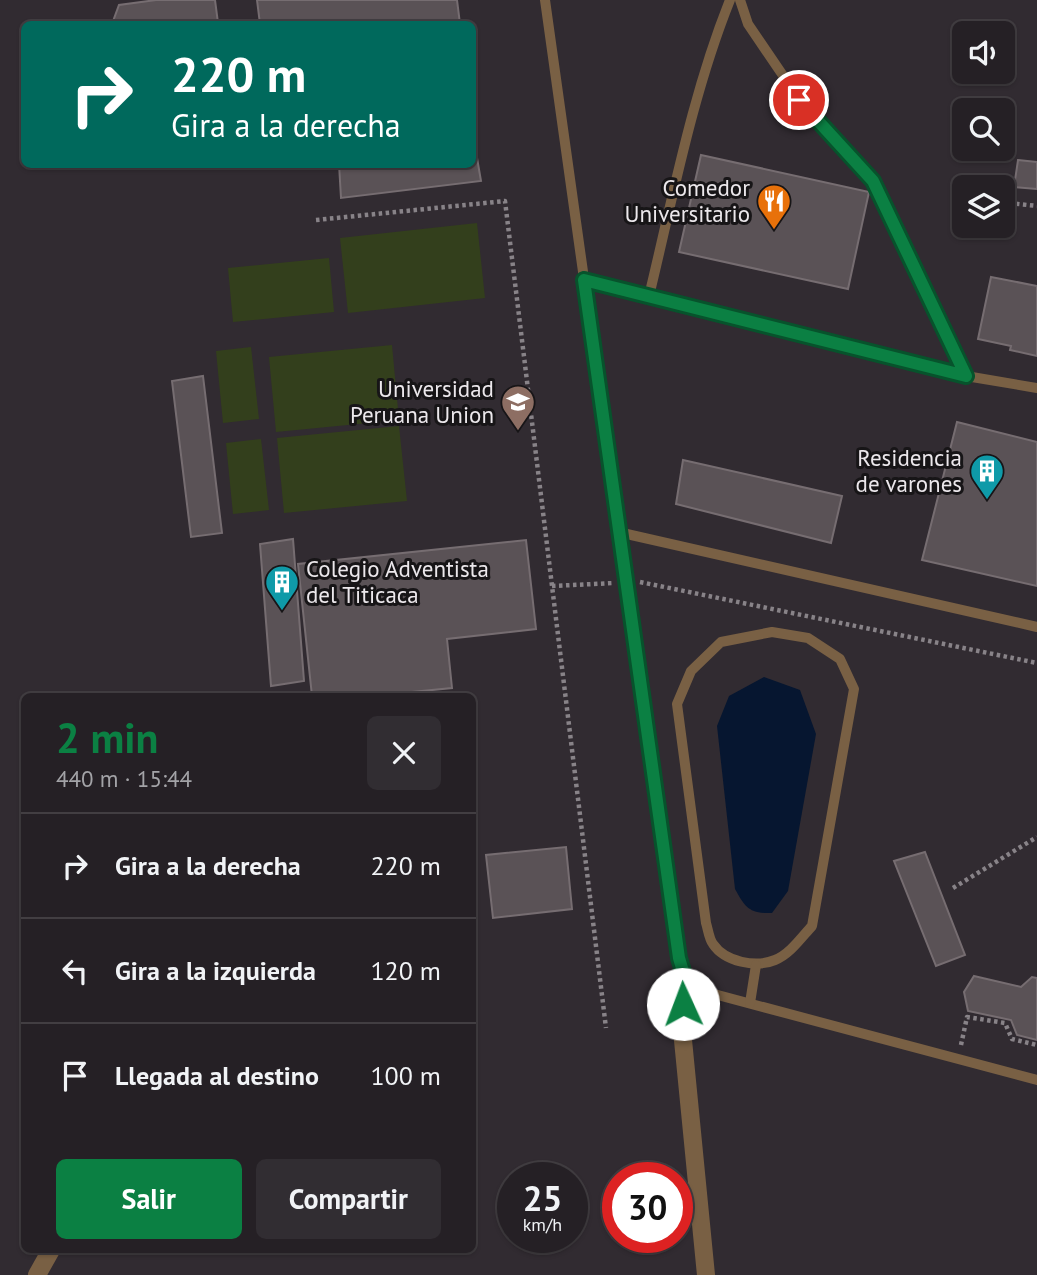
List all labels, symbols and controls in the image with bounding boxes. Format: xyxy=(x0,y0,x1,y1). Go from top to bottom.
map controls xyxy=(952,21,1015,238)
button: sound xyxy=(952,21,1015,84)
text: 220 m xyxy=(171,42,306,106)
icon: right xyxy=(56,49,147,140)
pin xyxy=(769,70,829,130)
icon: arrive xyxy=(780,81,818,119)
button: search xyxy=(952,98,1015,161)
text: Gira a la derecha xyxy=(171,104,401,146)
place label: Comedor Universitario xyxy=(625,173,750,228)
button: layers xyxy=(952,175,1015,238)
restaurant icon: Comedor Universitario xyxy=(755,182,793,231)
place label: Universidad Peruana Union xyxy=(350,374,494,429)
school or university icon: Universidad Peruana Union xyxy=(499,383,537,432)
place label: Residencia de varones xyxy=(856,443,962,498)
building icon: Residencia de varones xyxy=(968,452,1006,501)
place label: Colegio Adventista del Titicaca xyxy=(306,554,489,609)
building icon: Colegio Adventista del Titicaca xyxy=(263,563,301,612)
text: 2 min xyxy=(56,710,158,765)
button: close xyxy=(367,716,441,790)
text: 440 m · 15:44 xyxy=(56,764,192,793)
icon: right xyxy=(56,847,94,885)
text: Gira a la derecha xyxy=(115,849,301,882)
text: 220 m xyxy=(370,849,441,882)
icon: left xyxy=(56,952,94,990)
text: Gira a la izquierda xyxy=(115,954,316,987)
text: 120 m xyxy=(370,954,441,987)
position arrow xyxy=(646,967,720,1041)
icon: arrive xyxy=(56,1057,94,1095)
text: Llegada al destino xyxy=(115,1059,319,1092)
text: 100 m xyxy=(370,1059,441,1092)
button: Salir xyxy=(56,1159,242,1239)
button: Compartir xyxy=(256,1159,441,1239)
speed limit sign: 30 xyxy=(602,1162,693,1253)
text: 25 xyxy=(523,1175,562,1221)
text: km/h xyxy=(523,1213,562,1236)

